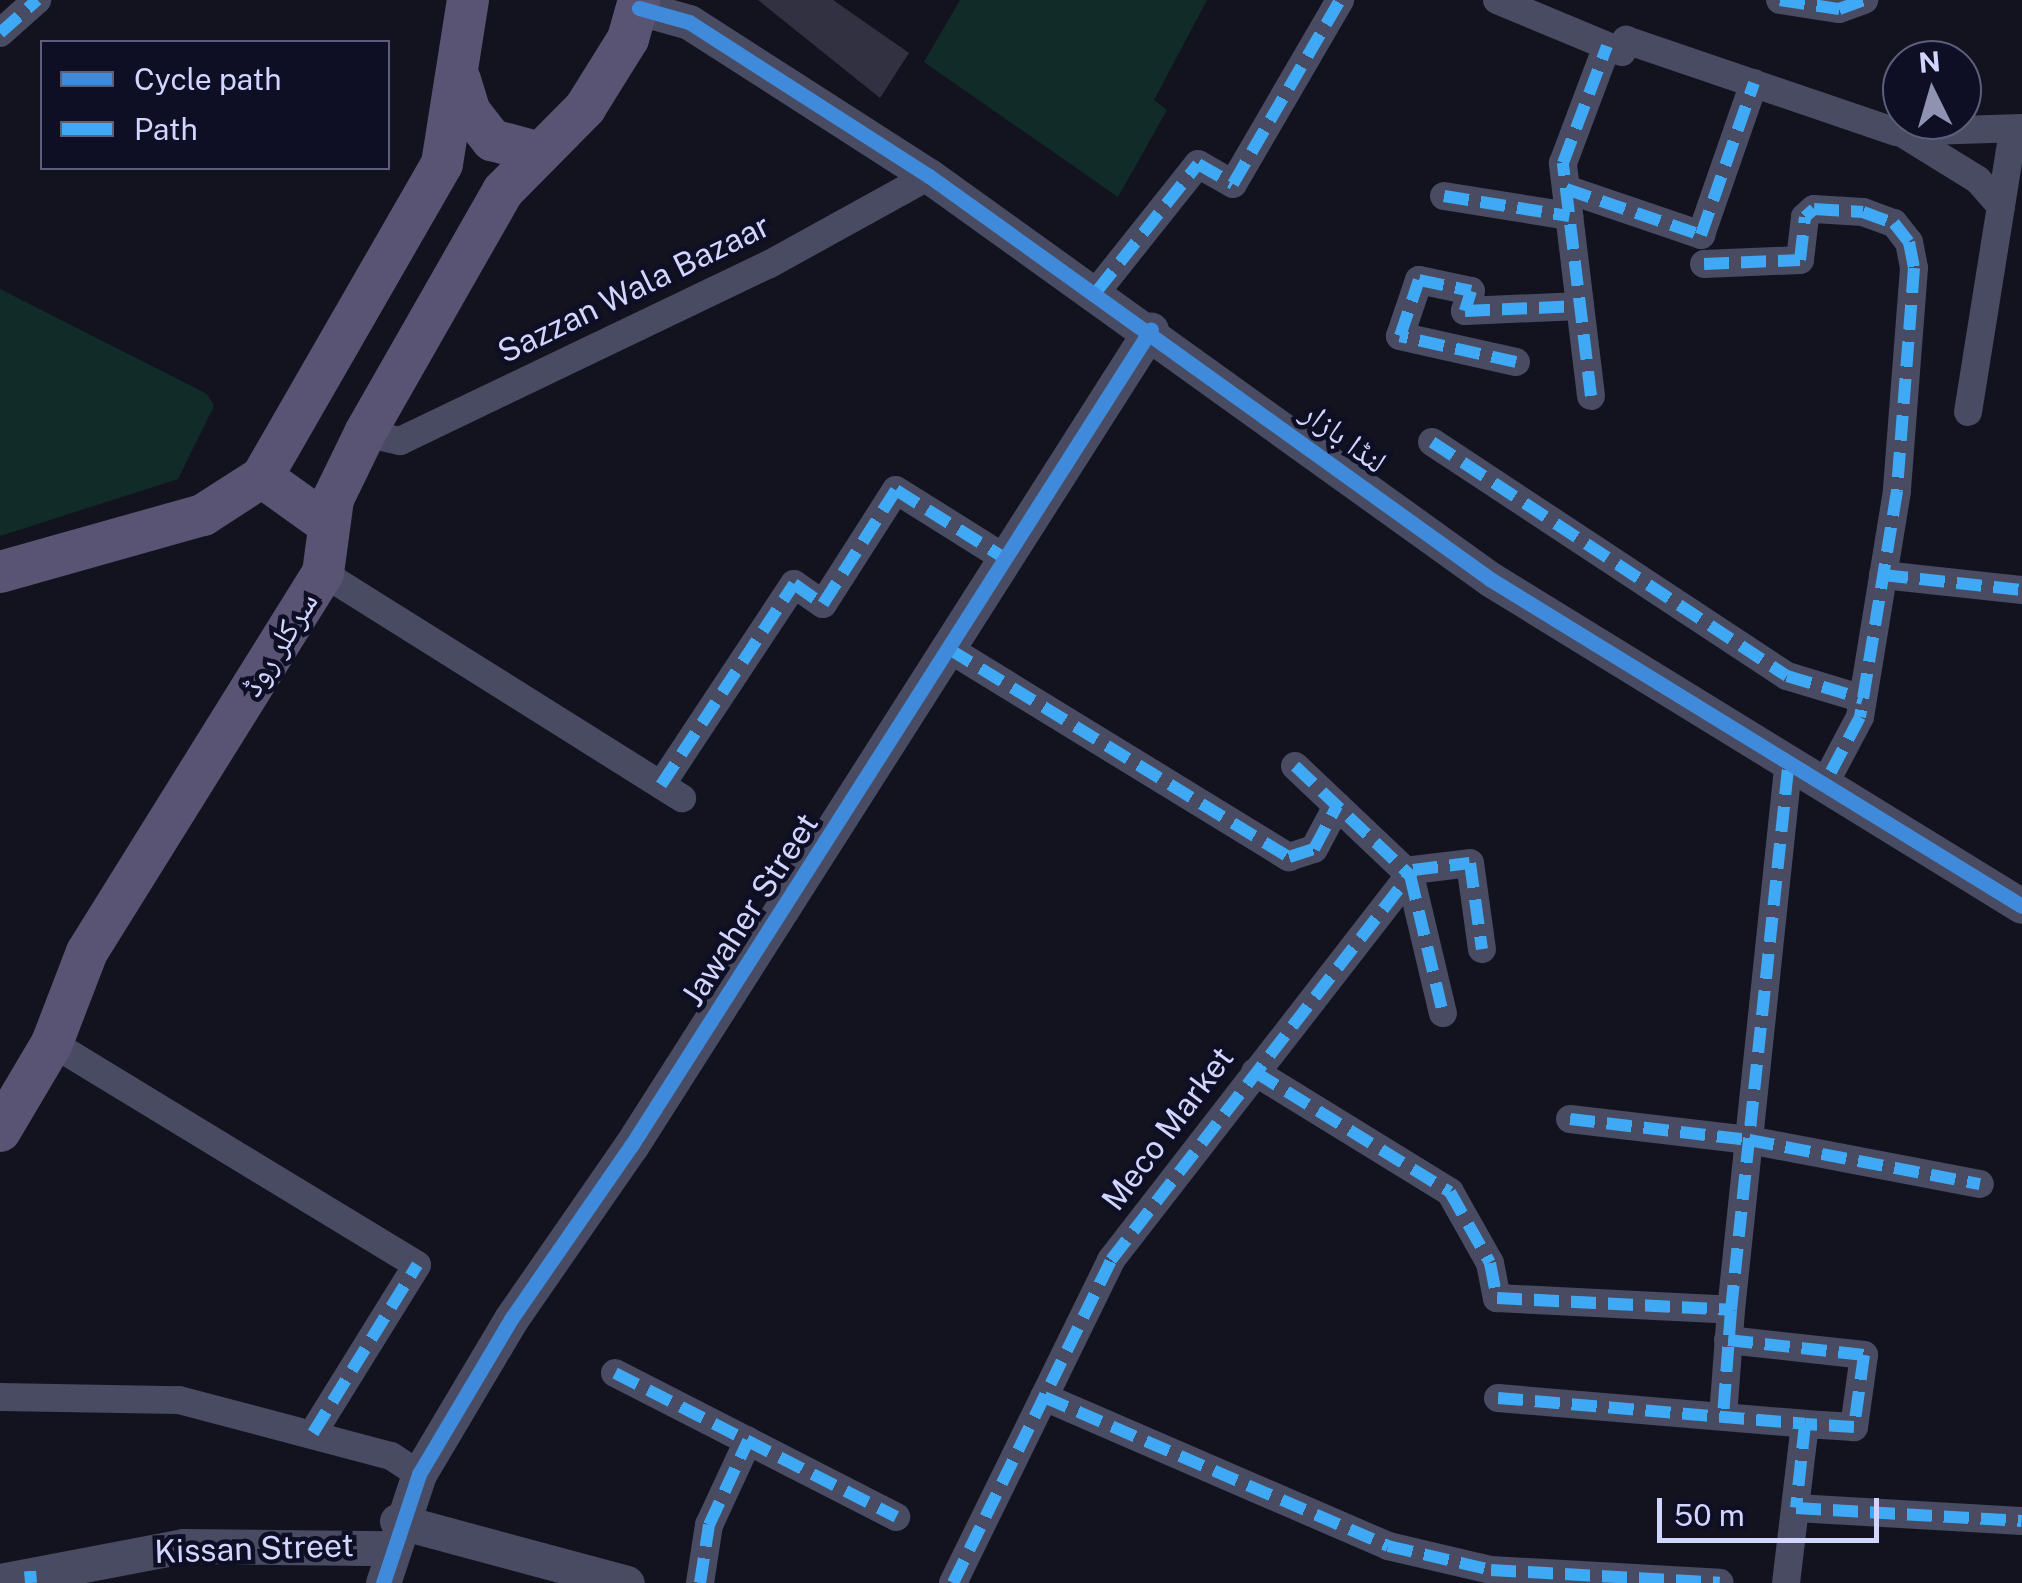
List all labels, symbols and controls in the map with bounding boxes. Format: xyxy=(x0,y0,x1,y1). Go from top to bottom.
legend xyxy=(40,40,390,170)
north arrow xyxy=(1882,40,1982,140)
text: N xyxy=(1917,44,1942,79)
text: Cycle path xyxy=(134,61,282,97)
text: Path xyxy=(134,111,198,147)
street label: Sazzan Wala Bazaar xyxy=(491,206,777,372)
street label: لنڈا بازار xyxy=(1294,393,1394,481)
street label: سرکلر روڈ xyxy=(232,584,326,704)
street label: Jawaher Street xyxy=(673,806,827,1014)
street label: Meco Market xyxy=(1094,1040,1242,1218)
scale bar xyxy=(1662,1478,1884,1540)
text: 50 m xyxy=(1674,1497,1745,1533)
street label: Kissan Street xyxy=(154,1526,354,1572)

